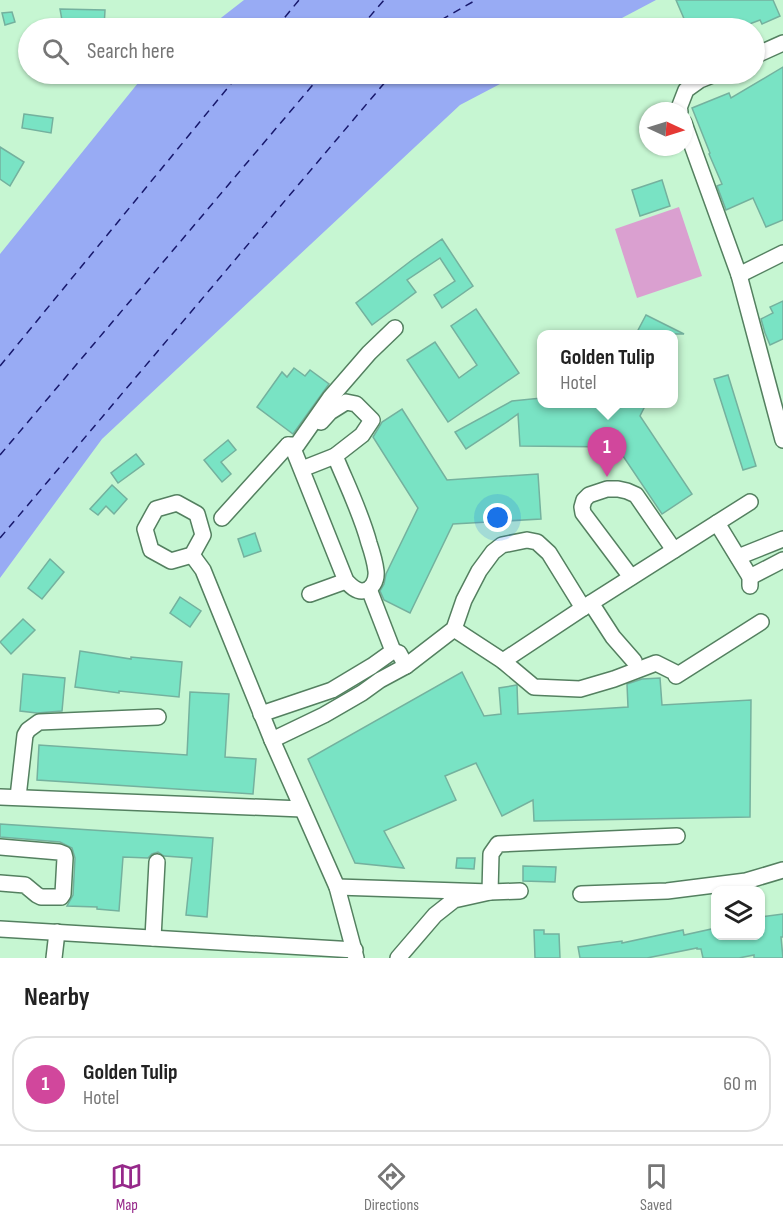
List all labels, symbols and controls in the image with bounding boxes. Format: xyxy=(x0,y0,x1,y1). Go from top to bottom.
search box xyxy=(18,18,765,84)
icon: search xyxy=(39,35,72,68)
text: Search here xyxy=(87,38,174,65)
north arrow xyxy=(639,102,693,156)
popup xyxy=(537,330,678,408)
text: Golden Tulip xyxy=(560,344,655,371)
text: Hotel xyxy=(560,371,596,395)
pin: 1 xyxy=(588,428,626,477)
your location xyxy=(483,503,512,532)
map controls xyxy=(711,886,765,940)
button: layers xyxy=(711,886,765,940)
text: Nearby xyxy=(24,982,90,1013)
text: Golden Tulip xyxy=(83,1059,178,1086)
text: 1 xyxy=(42,1072,49,1096)
text: 60 m xyxy=(723,1072,757,1096)
text: Hotel xyxy=(83,1086,119,1110)
tab: Map xyxy=(110,1160,143,1215)
tab: Directions xyxy=(364,1160,419,1215)
tab: Saved xyxy=(640,1160,673,1215)

